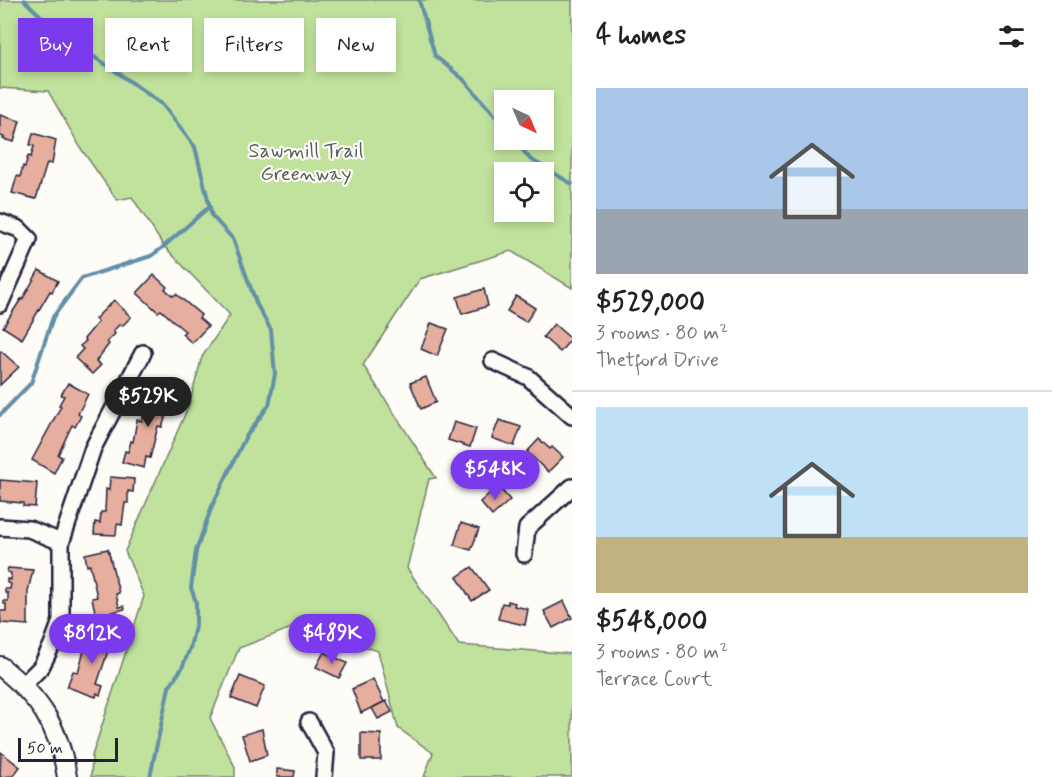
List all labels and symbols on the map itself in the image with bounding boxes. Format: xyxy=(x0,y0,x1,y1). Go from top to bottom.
north arrow xyxy=(494,90,554,150)
park label: Sawmill Trail Greenway xyxy=(249,138,364,188)
pin: $529K xyxy=(106,377,190,428)
pin: $548K xyxy=(453,450,537,501)
pin: $812K xyxy=(50,614,134,665)
pin: $489K xyxy=(290,614,374,665)
scale bar xyxy=(18,735,118,762)

